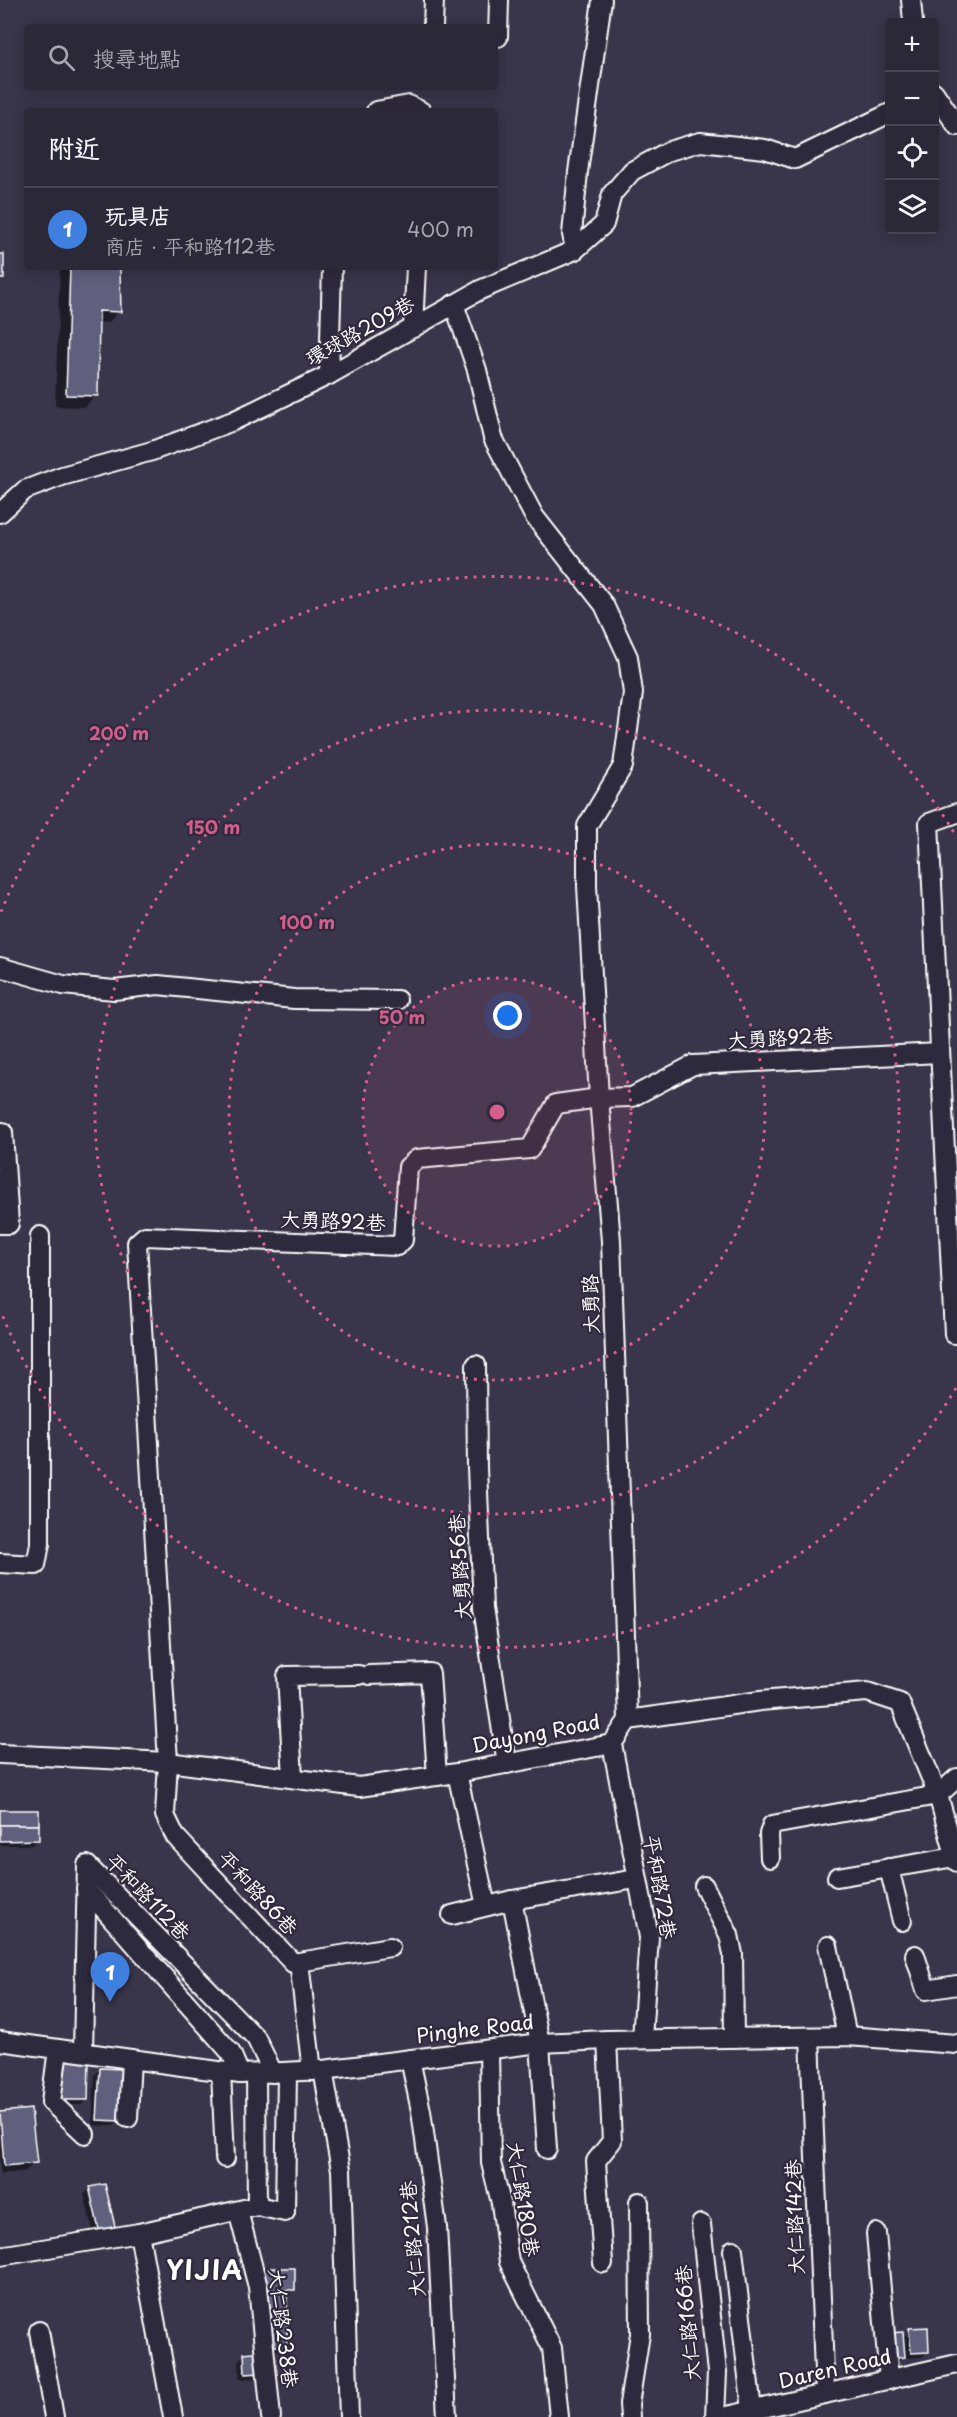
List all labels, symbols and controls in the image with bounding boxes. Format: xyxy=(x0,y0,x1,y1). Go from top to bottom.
map controls xyxy=(885,18,939,234)
button: + xyxy=(885,18,939,72)
search box xyxy=(24,24,498,90)
icon: search xyxy=(45,41,78,74)
text: 搜尋地點 xyxy=(93,41,181,74)
button: − xyxy=(885,72,939,126)
button: locate xyxy=(885,126,939,180)
text: 附近 xyxy=(48,128,100,167)
button: layers xyxy=(885,180,939,234)
text: 玩具店 xyxy=(105,198,171,231)
text: 1 xyxy=(63,214,72,244)
text: 400 m xyxy=(407,214,474,244)
text: 商店 · 平和路112巷 xyxy=(105,231,275,261)
street label: 環球路209巷 xyxy=(300,287,420,372)
text: 200 m xyxy=(89,719,149,746)
text: 150 m xyxy=(186,813,240,840)
text: 100 m xyxy=(279,908,335,935)
your location xyxy=(493,1001,522,1030)
text: 50 m xyxy=(379,1003,425,1030)
street label: 大勇路92巷 xyxy=(727,1019,834,1055)
centre of rings xyxy=(487,1102,507,1122)
street label: 大勇路92巷 xyxy=(280,1203,387,1237)
street label: 大勇路 xyxy=(574,1273,606,1335)
street label: 大勇路56巷 xyxy=(440,1512,478,1621)
street label: Dayong Road xyxy=(469,1706,603,1760)
street label: 平和路72巷 xyxy=(637,1832,685,1942)
street label: 平和路86巷 xyxy=(212,1843,307,1942)
street label: 平和路112巷 xyxy=(99,1846,199,1947)
pin: 1 xyxy=(90,1952,130,2002)
street label: Pinghe Road xyxy=(414,2006,535,2050)
street label: 大仁路180巷 xyxy=(500,2139,548,2260)
street label: 大仁路142巷 xyxy=(777,2158,811,2275)
street label: 大仁路212巷 xyxy=(392,2178,432,2299)
district label: YIJIA xyxy=(166,2250,244,2289)
street label: 大仁路166巷 xyxy=(667,2263,707,2382)
street label: 大仁路238巷 xyxy=(262,2266,306,2390)
street label: Daren Road xyxy=(775,2340,894,2396)

